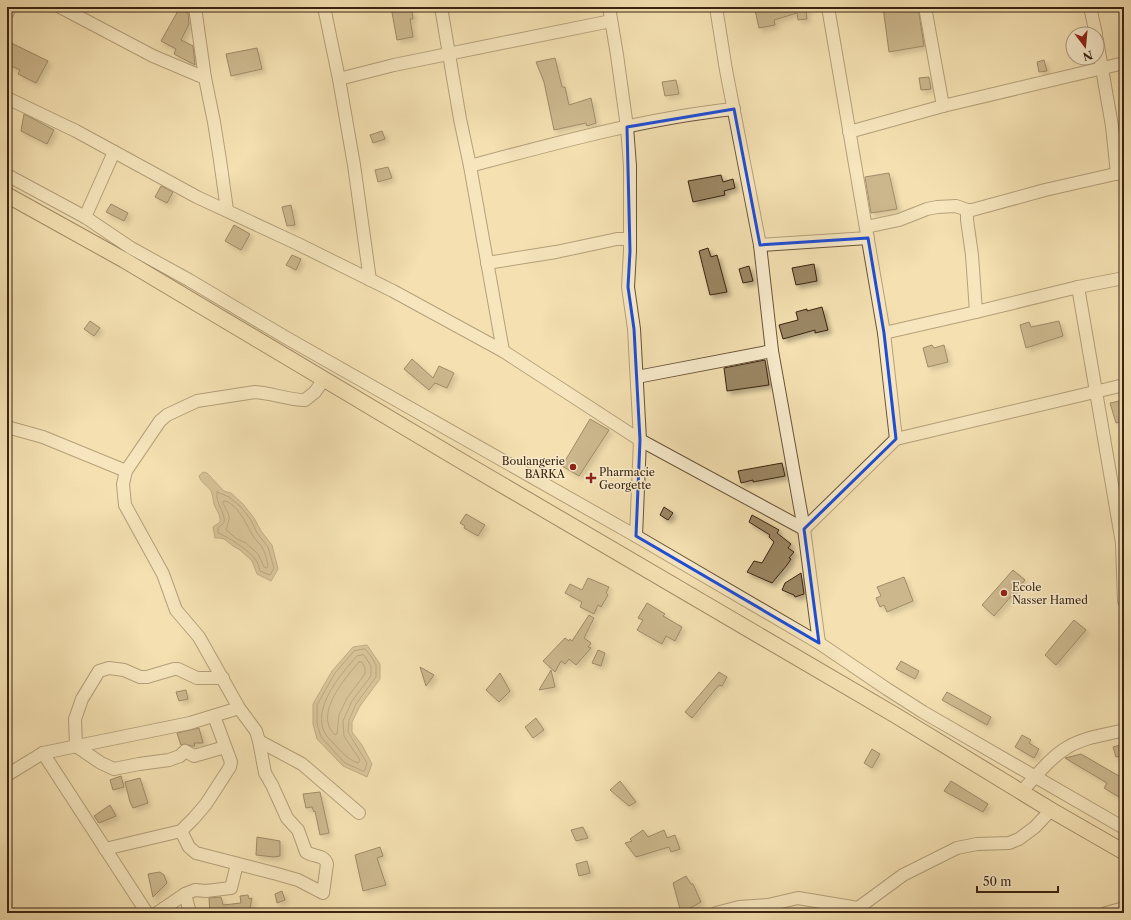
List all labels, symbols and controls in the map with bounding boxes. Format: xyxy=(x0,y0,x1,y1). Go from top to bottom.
north arrow xyxy=(1065,26,1105,66)
text: N xyxy=(1081,48,1094,64)
place label: Boulangerie BARKA xyxy=(502,454,566,481)
marker: Boulangerie BARKA xyxy=(568,462,578,472)
place label: Pharmacie Georgette xyxy=(599,465,655,492)
marker: Pharmacie Georgette xyxy=(586,473,596,483)
place label: Ecole Nasser Hamed xyxy=(1012,580,1088,607)
marker: Ecole Nasser Hamed xyxy=(999,588,1009,598)
scale bar xyxy=(977,868,1058,894)
text: 50 m xyxy=(983,874,1012,889)

